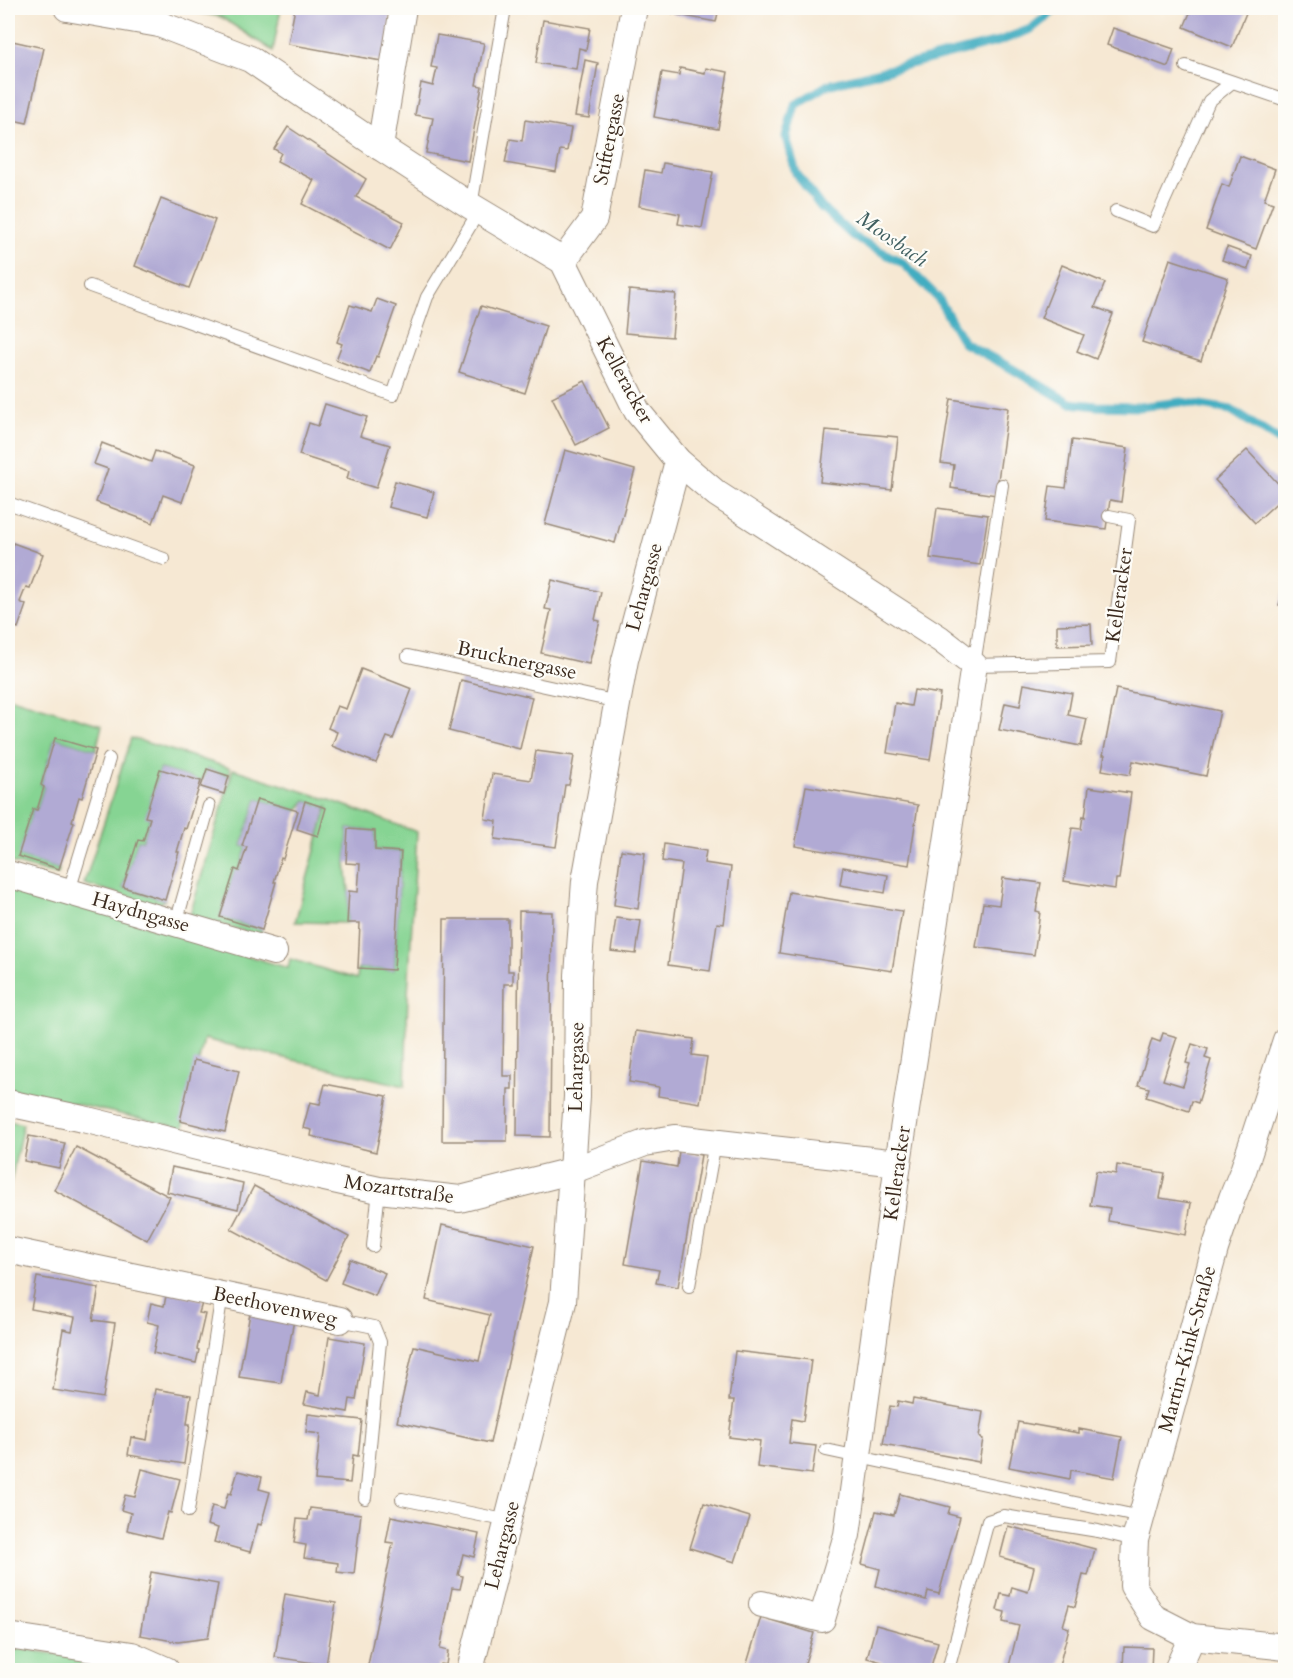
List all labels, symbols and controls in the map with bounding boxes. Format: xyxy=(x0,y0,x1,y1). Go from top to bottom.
street label: Stiftergasse xyxy=(587,91,631,187)
water label: Moosbach xyxy=(851,204,933,274)
street label: Kelleracker xyxy=(590,332,660,429)
street label: Lehargasse xyxy=(619,540,669,634)
street label: Kelleracker xyxy=(1099,545,1139,644)
street label: Brucknergasse xyxy=(455,634,579,686)
street label: Haydngasse xyxy=(89,885,193,939)
street label: Lehargasse xyxy=(562,1022,590,1112)
street label: Kelleracker xyxy=(877,1123,917,1222)
street label: Mozartstraße xyxy=(342,1168,456,1210)
street label: Martin-Kink-Straße xyxy=(1152,1263,1222,1435)
street label: Beethovenweg xyxy=(210,1280,341,1333)
street label: Lehargasse xyxy=(478,1498,526,1592)

